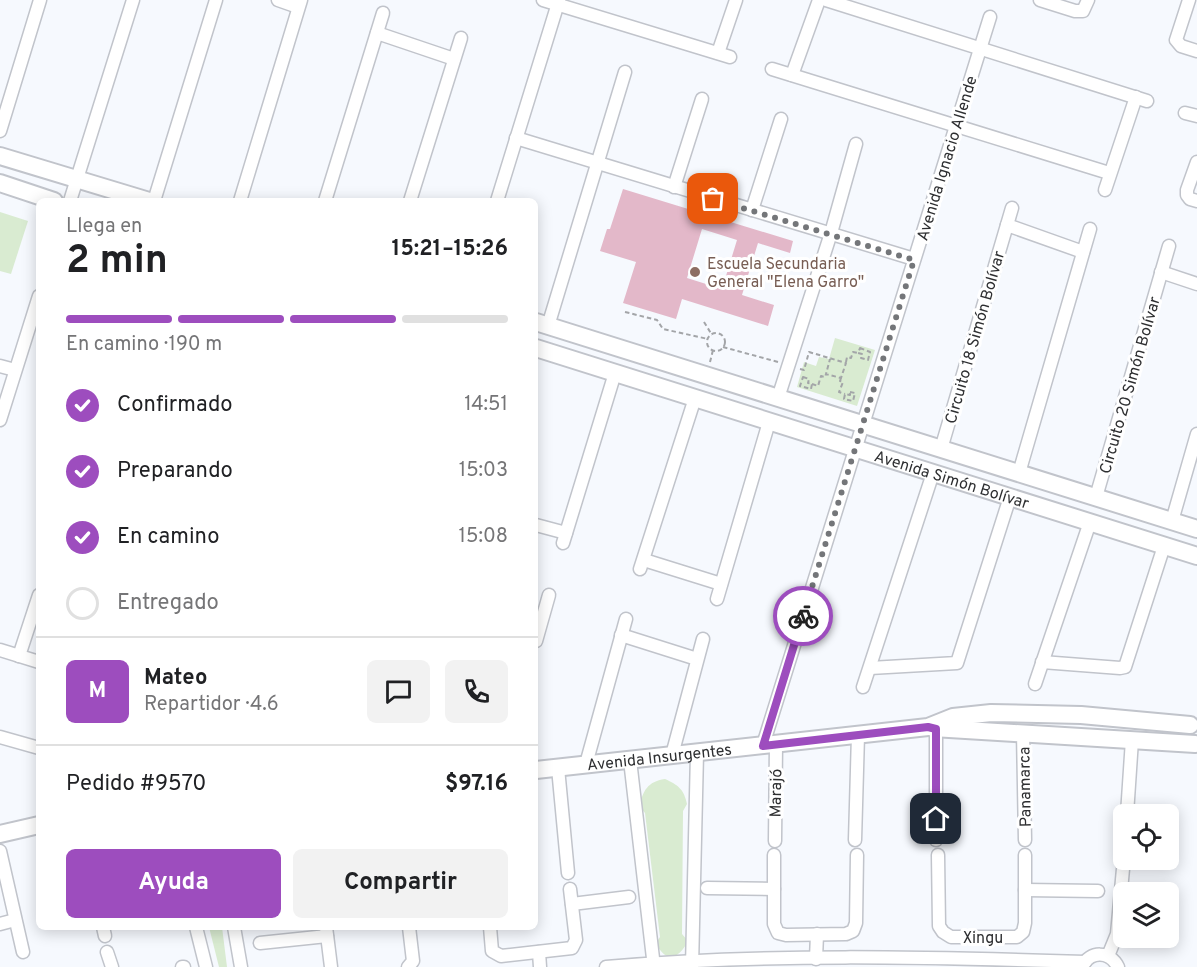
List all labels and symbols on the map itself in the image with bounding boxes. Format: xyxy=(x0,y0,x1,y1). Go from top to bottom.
street label: Avenida Ignacio Allende xyxy=(913,74,983,244)
pin xyxy=(687,173,738,224)
street label: Circuito 18 Simón Bolívar xyxy=(942,249,1010,426)
place label: Escuela Secundaria General "Elena Garro" xyxy=(707,255,864,293)
marker: Escuela Secundaria General "Elena Garro" xyxy=(688,265,702,279)
street label: Circuito 20 Simón Bolívar xyxy=(1096,295,1166,476)
street label: Avenida Simón Bolívar xyxy=(871,447,1031,514)
courier xyxy=(773,586,833,646)
street label: Avenida Insurgentes xyxy=(586,741,733,776)
street label: Panamarca xyxy=(1015,747,1037,827)
street label: Marajó xyxy=(767,768,787,818)
pin xyxy=(910,793,961,844)
street label: Xingu xyxy=(963,929,1003,949)

